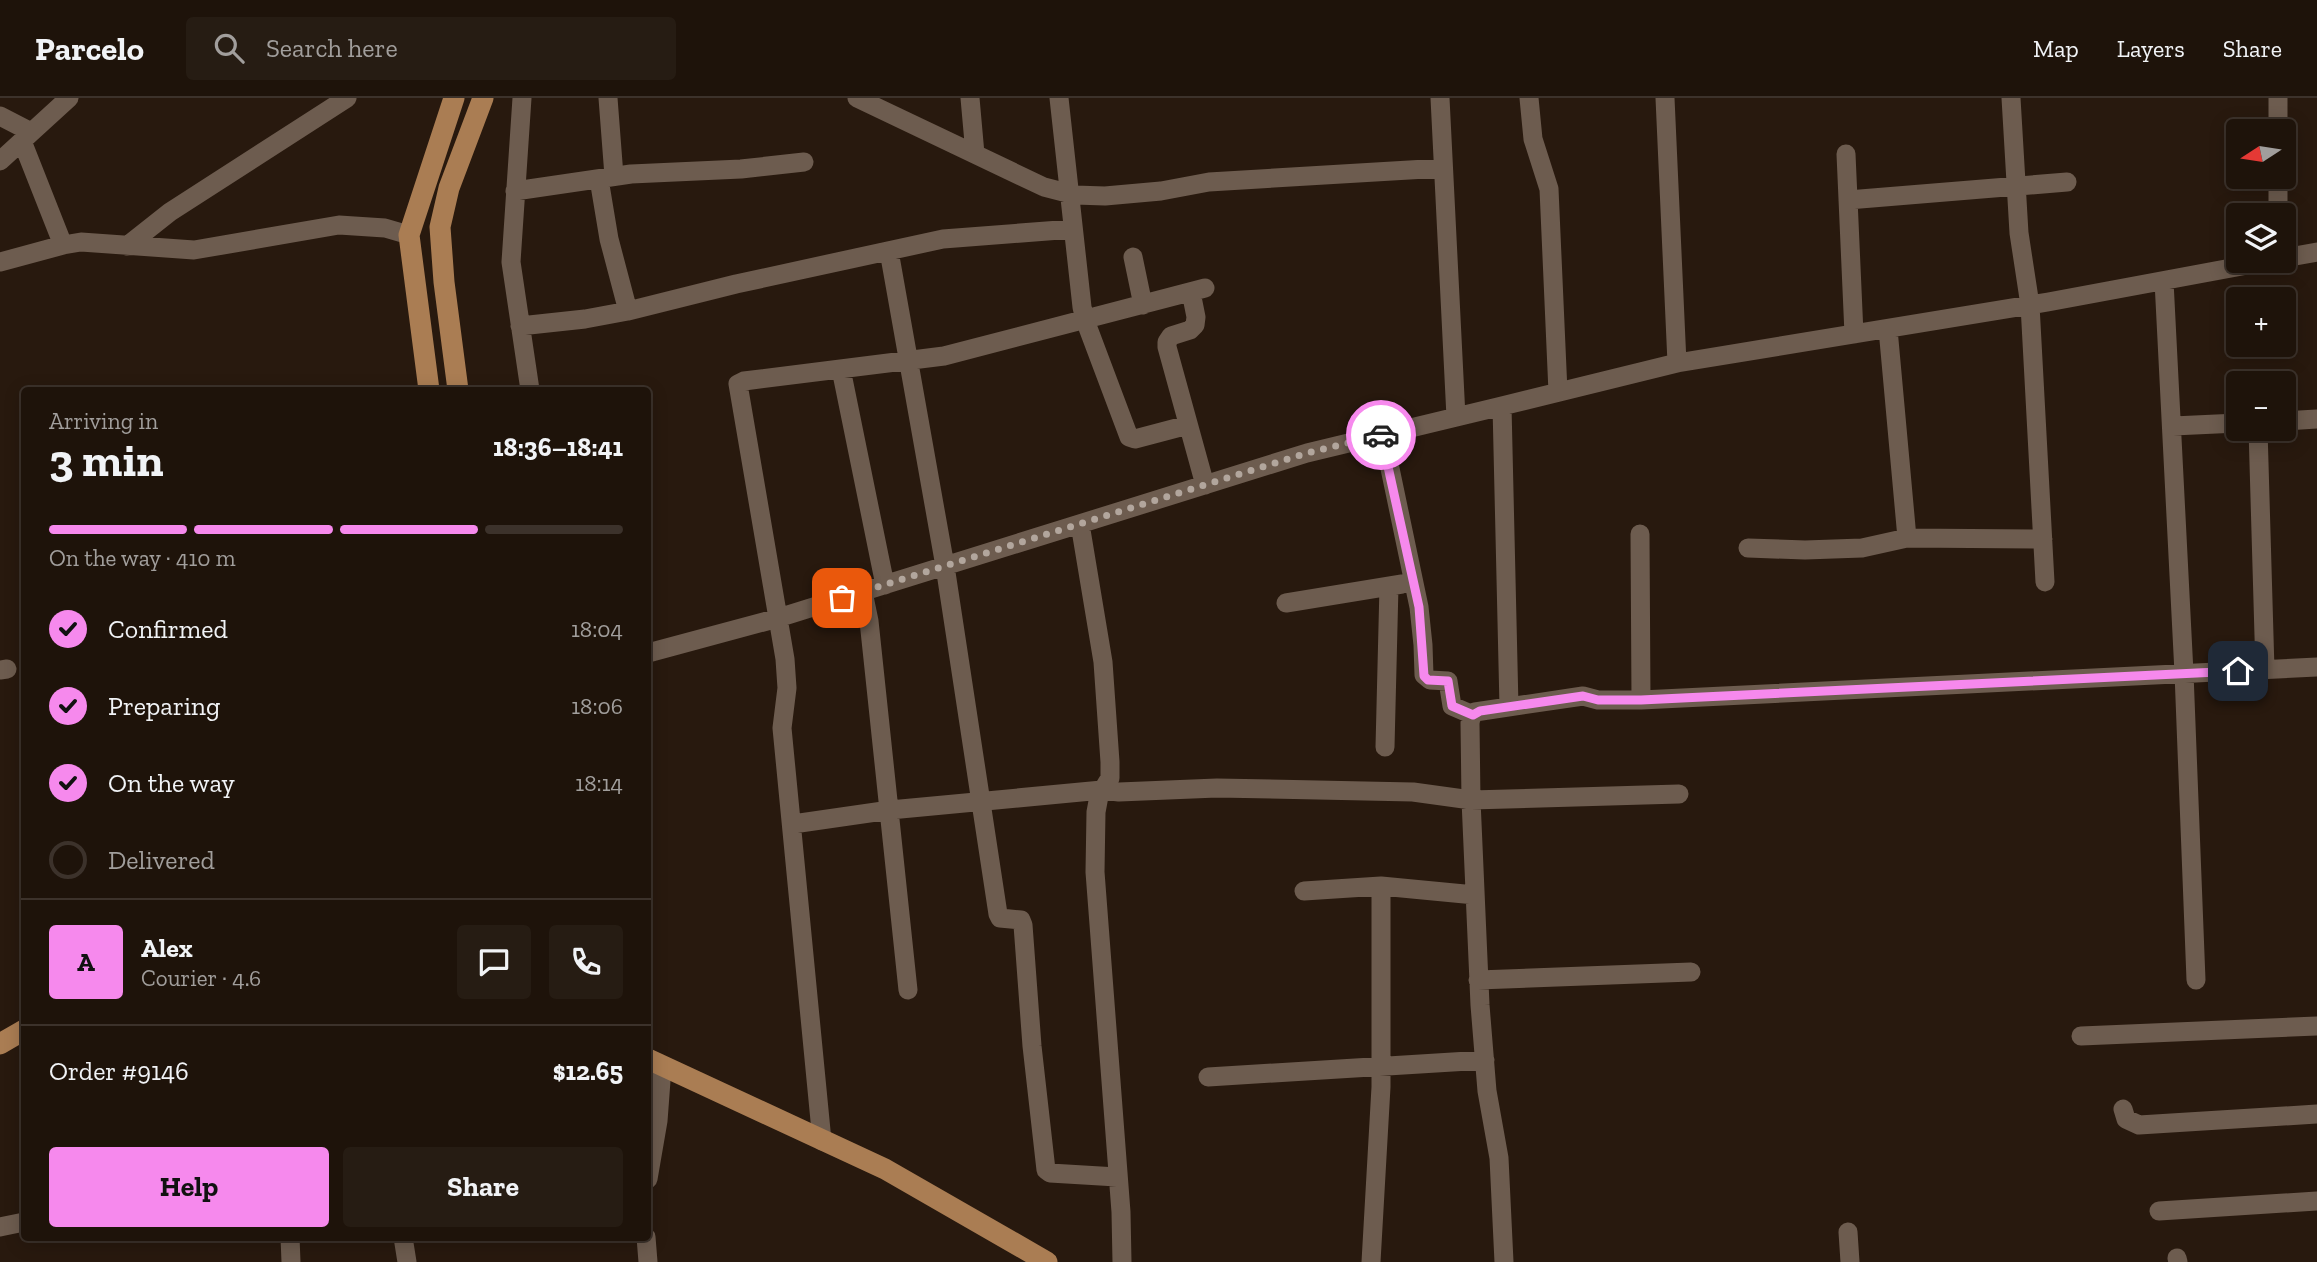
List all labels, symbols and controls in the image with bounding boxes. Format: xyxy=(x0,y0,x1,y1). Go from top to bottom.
search box xyxy=(186,17,676,80)
text: Parcelo xyxy=(35,29,144,68)
icon: search xyxy=(210,29,248,67)
text: Search here xyxy=(266,32,398,64)
text: Map xyxy=(2033,34,2079,63)
text: Layers xyxy=(2117,34,2185,63)
text: Share xyxy=(2223,34,2282,63)
north arrow xyxy=(2226,119,2296,189)
map controls xyxy=(2226,119,2296,441)
button: layers xyxy=(2226,203,2296,273)
button: + xyxy=(2226,287,2296,357)
button: − xyxy=(2226,371,2296,441)
courier xyxy=(1346,400,1416,470)
text: Arriving in xyxy=(49,407,158,435)
icon: car xyxy=(1362,416,1400,454)
text: 18:36–18:41 xyxy=(493,431,623,463)
text: 3 min xyxy=(49,433,163,488)
text: On the way · 410 m xyxy=(49,544,236,572)
pin xyxy=(812,568,872,628)
icon: bag xyxy=(823,579,861,617)
icon: check xyxy=(49,610,87,648)
text: Confirmed xyxy=(108,613,228,645)
text: 18:04 xyxy=(571,615,623,643)
pin xyxy=(2208,641,2268,701)
icon: home xyxy=(2219,652,2257,690)
icon: check xyxy=(49,687,87,725)
text: Preparing xyxy=(108,690,220,722)
text: 18:06 xyxy=(571,692,623,720)
icon: check xyxy=(49,764,87,802)
text: On the way xyxy=(108,767,235,799)
text: 18:14 xyxy=(575,769,623,797)
text: Delivered xyxy=(108,844,215,876)
button: chat xyxy=(457,925,531,999)
button: phone xyxy=(549,925,623,999)
text: Alex xyxy=(141,932,193,964)
text: A xyxy=(77,946,95,978)
text: Courier · 4.6 xyxy=(141,964,261,992)
text: Order #9146 xyxy=(49,1055,189,1087)
text: $12.65 xyxy=(553,1055,623,1087)
button: Help xyxy=(49,1147,329,1227)
button: Share xyxy=(343,1147,623,1227)

